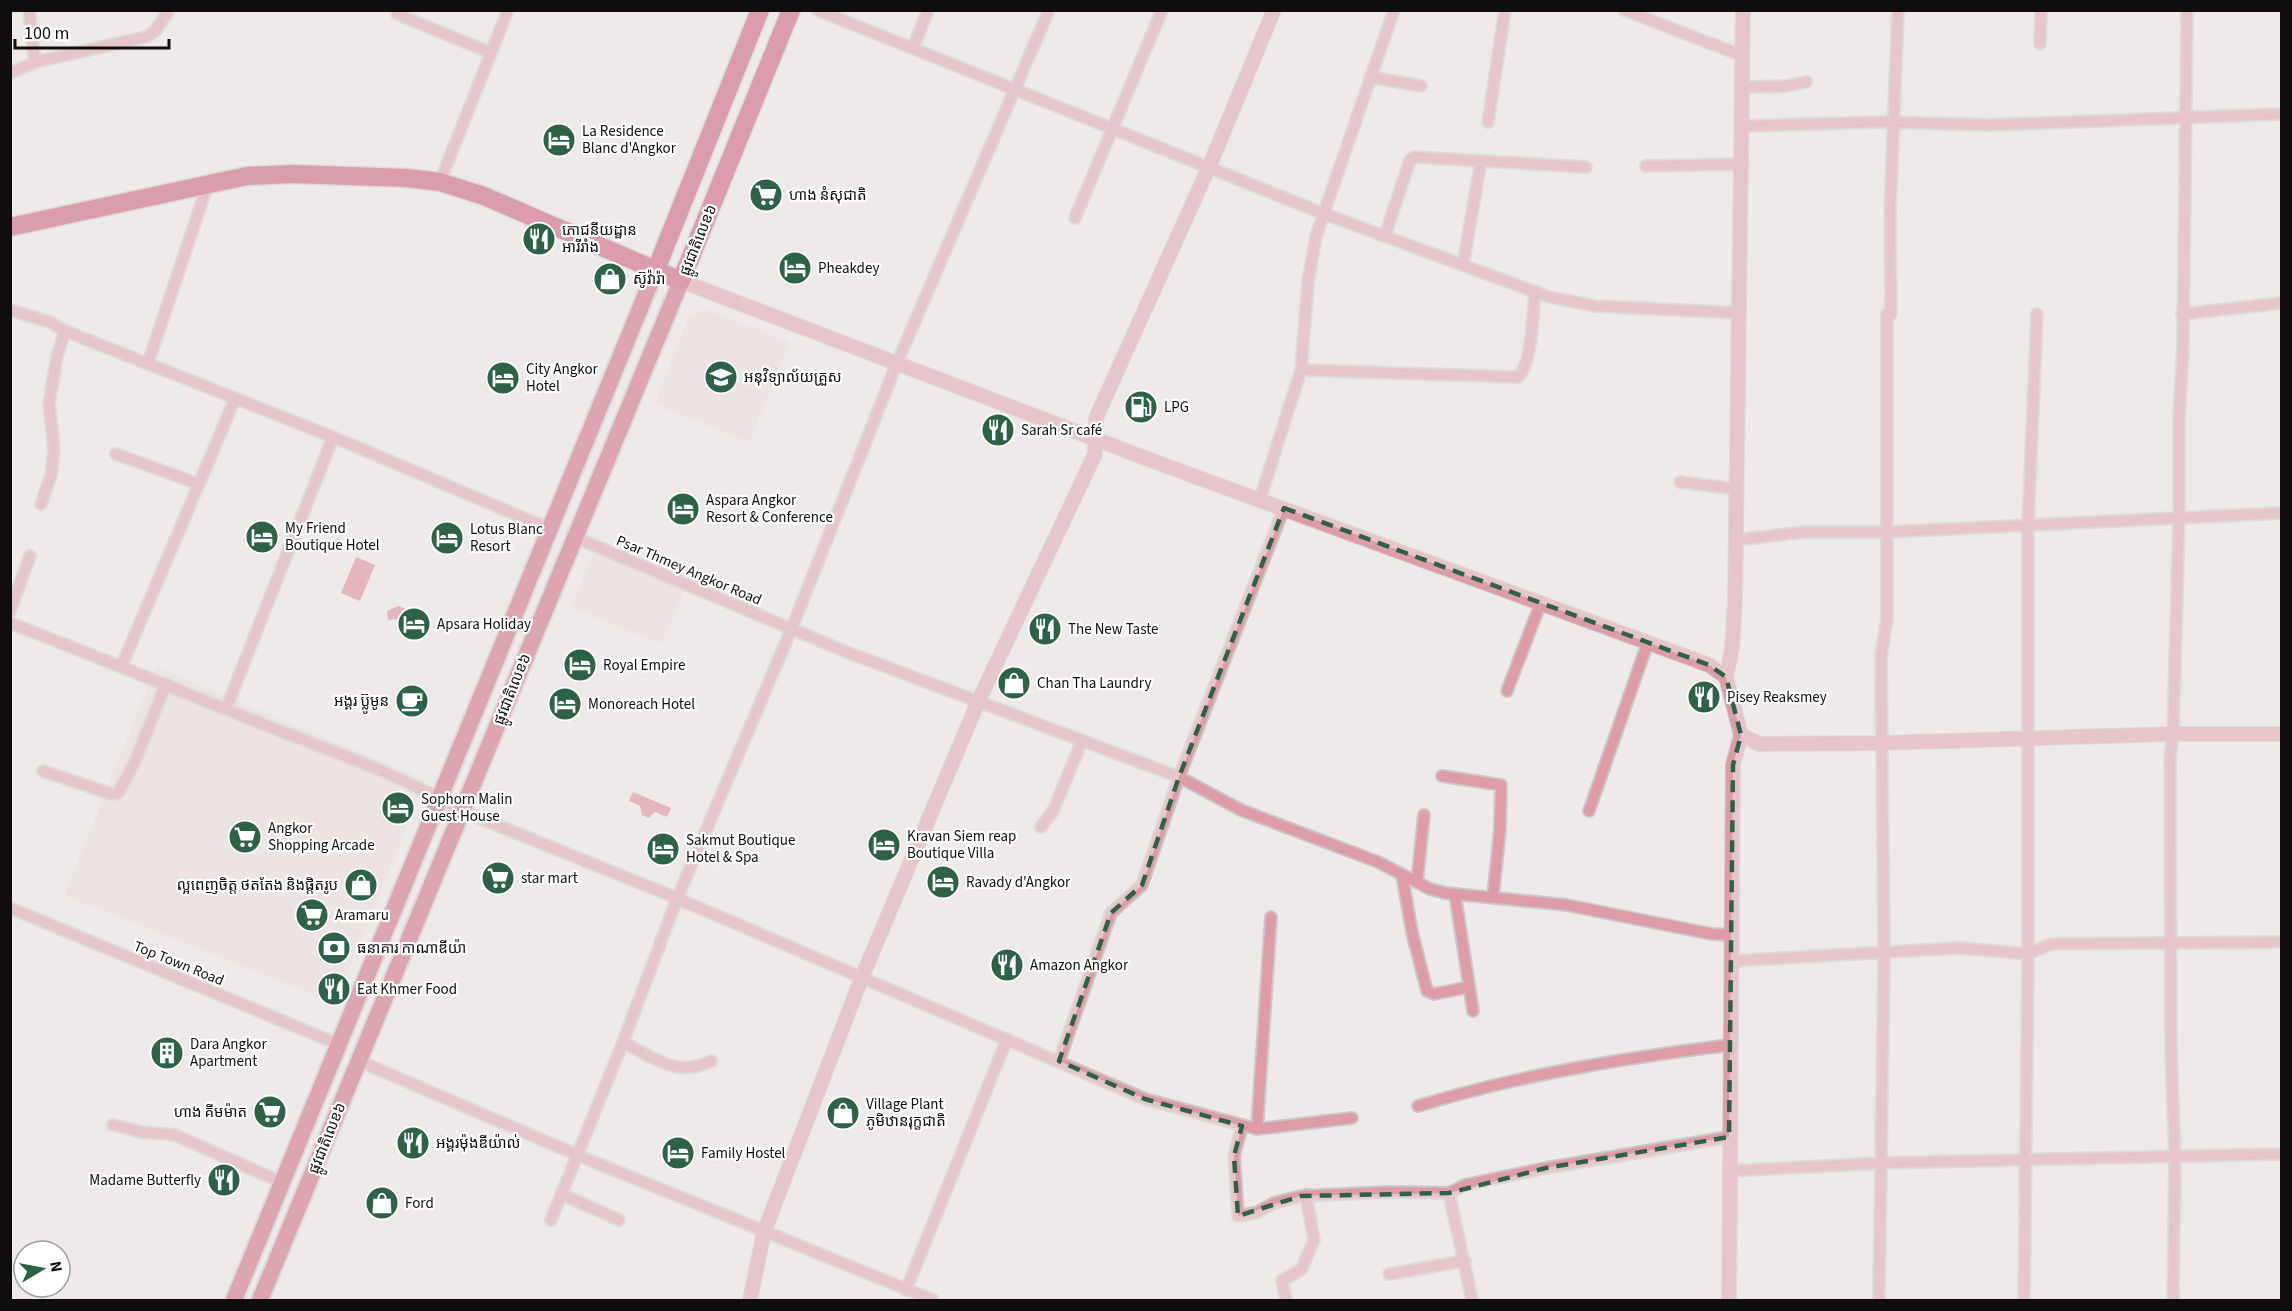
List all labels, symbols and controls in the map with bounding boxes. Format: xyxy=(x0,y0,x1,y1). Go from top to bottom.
scale bar xyxy=(15,12,170,50)
text: 100 m xyxy=(24,21,69,46)
place label: La Residence Blanc d'Angkor xyxy=(582,121,677,159)
hotel icon: La Residence Blanc d'Angkor xyxy=(541,122,577,158)
supermarket icon: ហាង នំសុជាតិ xyxy=(748,177,784,213)
place label: ហាង នំសុជាតិ xyxy=(789,185,867,206)
street label: ផ្លូវជាតិលេខ៦ xyxy=(675,201,725,280)
place label: ភោជនីយដ្ឋាន អារីរាំង xyxy=(562,220,637,258)
restaurant icon: ភោជនីយដ្ឋាន អារីរាំង xyxy=(521,221,557,257)
hotel icon: Pheakdey xyxy=(777,250,813,286)
place label: Pheakdey xyxy=(818,258,879,279)
shop icon: ស៊ូវ៉ារ៉ា xyxy=(592,261,628,297)
place label: ស៊ូវ៉ារ៉ា xyxy=(633,269,665,290)
place label: City Angkor Hotel xyxy=(526,359,599,397)
school or university icon: អនុវិទ្យាល័យគ្រួស xyxy=(703,359,739,395)
hotel icon: City Angkor Hotel xyxy=(485,360,521,396)
place label: អនុវិទ្យាល័យគ្រួស xyxy=(744,367,842,388)
fuel station icon: LPG xyxy=(1123,389,1159,425)
place label: LPG xyxy=(1164,397,1189,418)
restaurant icon: Sarah Sr café xyxy=(980,412,1016,448)
place label: Sarah Sr café xyxy=(1021,420,1102,441)
place label: Aspara Angkor Resort & Conference xyxy=(706,490,833,528)
hotel icon: Aspara Angkor Resort & Conference xyxy=(665,491,701,527)
place label: My Friend Boutique Hotel xyxy=(285,518,380,556)
hotel icon: My Friend Boutique Hotel xyxy=(244,519,280,555)
place label: Lotus Blanc Resort xyxy=(470,519,543,557)
hotel icon: Lotus Blanc Resort xyxy=(429,520,465,556)
street label: Psar Thmey Angkor Road xyxy=(613,530,765,611)
hotel icon: Apsara Holiday xyxy=(396,606,432,642)
restaurant icon: The New Taste xyxy=(1027,611,1063,647)
place label: Apsara Holiday xyxy=(437,614,531,635)
place label: The New Taste xyxy=(1068,619,1158,640)
hotel icon: Royal Empire xyxy=(562,647,598,683)
street label: ផ្លូវជាតិលេខ៦ xyxy=(489,650,539,729)
place label: Royal Empire xyxy=(603,655,685,676)
shop icon: Chan Tha Laundry xyxy=(996,665,1032,701)
place label: Chan Tha Laundry xyxy=(1037,673,1151,694)
restaurant icon: Pisey Reaksmey xyxy=(1686,679,1722,715)
cafe icon: អង្គរ ប្ល៊ូមូន xyxy=(394,683,430,719)
hotel icon: Monoreach Hotel xyxy=(547,686,583,722)
place label: Pisey Reaksmey xyxy=(1727,687,1827,708)
place label: អង្គរ ប្ល៊ូមូន xyxy=(334,691,389,714)
place label: Monoreach Hotel xyxy=(588,694,695,715)
place label: Sophorn Malin Guest House xyxy=(421,789,512,827)
hotel icon: Sophorn Malin Guest House xyxy=(380,790,416,826)
place label: Angkor Shopping Arcade xyxy=(268,818,375,856)
supermarket icon: Angkor Shopping Arcade xyxy=(227,819,263,855)
place label: Kravan Siem reap Boutique Villa xyxy=(907,826,1016,864)
hotel icon: Kravan Siem reap Boutique Villa xyxy=(866,827,902,863)
place label: Sakmut Boutique Hotel & Spa xyxy=(686,830,795,868)
hotel icon: Sakmut Boutique Hotel & Spa xyxy=(645,831,681,867)
supermarket icon: star mart xyxy=(480,860,516,896)
hotel icon: Ravady d'Angkor xyxy=(925,864,961,900)
shop icon: ល្អពេញចិត្ត ថតតែង និងផ្តិតរូប xyxy=(343,867,379,903)
place label: star mart xyxy=(521,868,578,889)
place label: Ravady d'Angkor xyxy=(966,872,1071,893)
place label: ល្អពេញចិត្ត ថតតែង និងផ្តិតរូប xyxy=(177,875,338,896)
supermarket icon: Aramaru xyxy=(294,897,330,933)
place label: Aramaru xyxy=(335,905,389,926)
bank icon: ធនាគារ កាណាឌីយ៉ា xyxy=(316,930,352,966)
street label: Top Town Road xyxy=(130,936,227,991)
place label: ធនាគារ កាណាឌីយ៉ា xyxy=(357,938,466,959)
restaurant icon: Amazon Angkor xyxy=(989,947,1025,983)
place label: Amazon Angkor xyxy=(1030,955,1129,976)
restaurant icon: Eat Khmer Food xyxy=(316,971,352,1007)
place label: Eat Khmer Food xyxy=(357,979,457,1000)
place label: Dara Angkor Apartment xyxy=(190,1034,267,1072)
building icon: Dara Angkor Apartment xyxy=(149,1035,185,1071)
supermarket icon: ហាង គីមម៉ាត xyxy=(252,1094,288,1130)
place label: Village Plant ភូមិឋានរុក្ខជាតិ xyxy=(866,1094,946,1132)
shop icon: Village Plant ភូមិឋានរុក្ខជាតិ xyxy=(825,1095,861,1131)
street label: ផ្លូវជាតិលេខ៦ xyxy=(304,1099,354,1178)
place label: ហាង គីមម៉ាត xyxy=(174,1102,247,1123)
restaurant icon: អង្គរម៉ុងឌីយ៉ាល់ xyxy=(395,1125,431,1161)
place label: អង្គរម៉ុងឌីយ៉ាល់ xyxy=(436,1133,520,1154)
hotel icon: Family Hostel xyxy=(660,1135,696,1171)
place label: Family Hostel xyxy=(701,1143,786,1164)
restaurant icon: Madame Butterfly xyxy=(206,1162,242,1198)
place label: Madame Butterfly xyxy=(89,1170,201,1191)
shop icon: Ford xyxy=(364,1185,400,1221)
place label: Ford xyxy=(405,1193,434,1214)
north arrow xyxy=(12,1239,72,1299)
text: N xyxy=(44,1259,68,1274)

